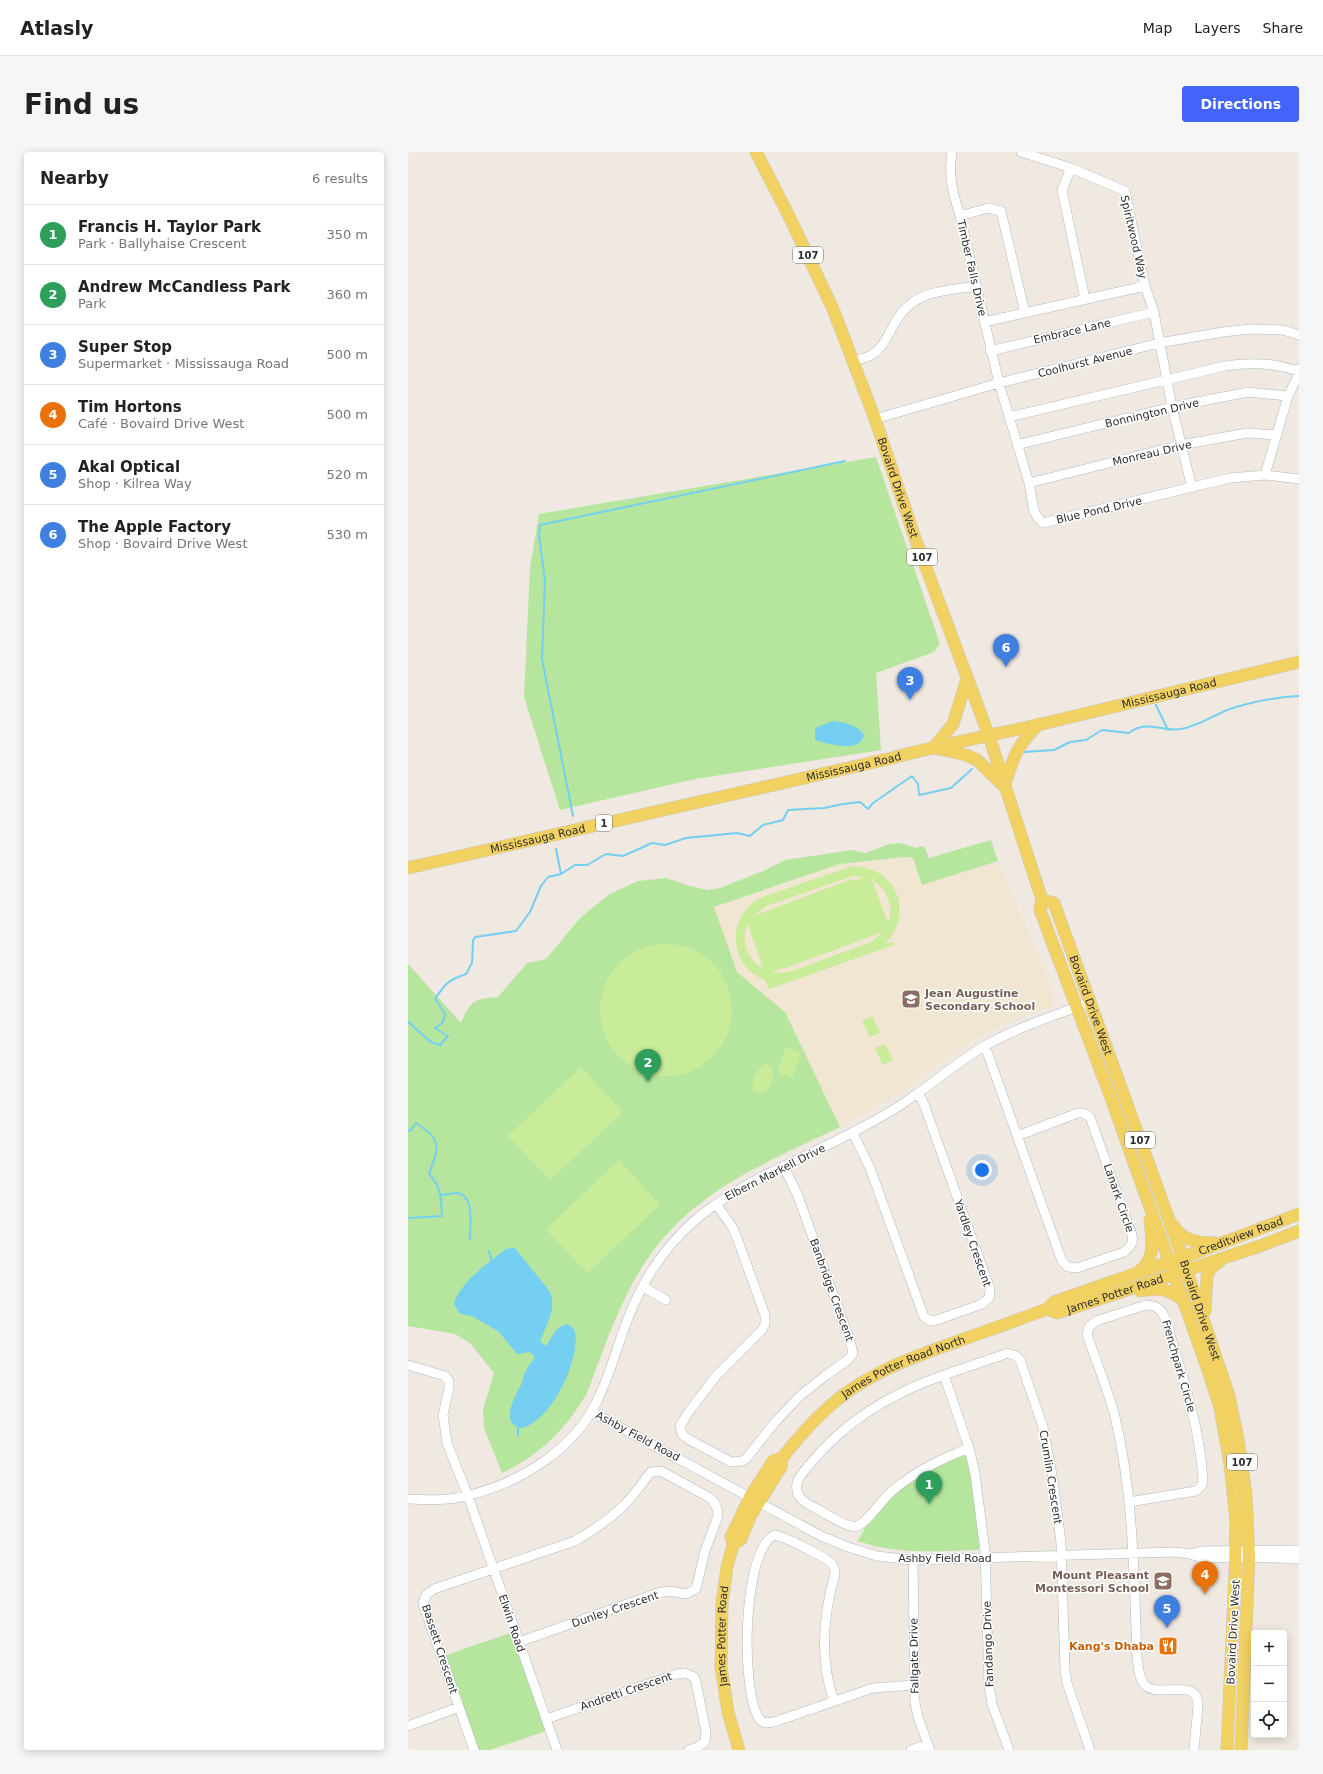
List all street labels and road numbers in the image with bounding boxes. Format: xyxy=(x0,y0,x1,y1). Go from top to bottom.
street label: Spiritwood Way xyxy=(1118,194,1150,281)
street label: Timber Falls Drive xyxy=(954,218,989,318)
road number: 107 xyxy=(793,247,823,263)
street label: Embrace Lane xyxy=(1032,316,1112,347)
street label: Coolhurst Avenue xyxy=(1036,344,1134,381)
street label: Bonnington Drive xyxy=(1104,396,1201,431)
street label: Bovaird Drive West xyxy=(875,436,921,540)
street label: Monreau Drive xyxy=(1111,438,1193,469)
street label: Blue Pond Drive xyxy=(1055,494,1143,527)
road number: 107 xyxy=(907,549,937,565)
street label: Mississauga Road xyxy=(1120,676,1218,712)
street label: Mississauga Road xyxy=(805,750,903,784)
road number: 1 xyxy=(596,815,612,831)
street label: Mississauga Road xyxy=(489,822,587,856)
street label: Bovaird Drive West xyxy=(1067,954,1115,1058)
road number: 107 xyxy=(1125,1132,1155,1148)
street label: Elbern Markell Drive xyxy=(723,1141,828,1203)
street label: Lanark Circle xyxy=(1101,1162,1136,1234)
street label: Yardley Crescent xyxy=(951,1197,994,1289)
street label: Creditview Road xyxy=(1197,1214,1285,1258)
street label: Banbridge Crescent xyxy=(807,1237,856,1344)
street label: Bovaird Drive West xyxy=(1177,1258,1223,1363)
street label: James Potter Road xyxy=(1064,1272,1165,1317)
street label: Frenchpark Circle xyxy=(1159,1318,1198,1414)
street label: James Potter Road North xyxy=(838,1333,967,1402)
street label: Ashby Field Road xyxy=(593,1409,682,1464)
street label: Crumlin Crescent xyxy=(1037,1429,1064,1526)
road number: 107 xyxy=(1227,1454,1257,1470)
street label: Ashby Field Road xyxy=(898,1552,992,1565)
street label: Bovaird Drive West xyxy=(1224,1578,1243,1685)
street label: James Potter Road xyxy=(715,1585,731,1688)
street label: Dunley Crescent xyxy=(570,1588,661,1630)
street label: Elwin Road xyxy=(496,1593,527,1654)
street label: Fandango Drive xyxy=(980,1600,997,1687)
street label: Bassett Crescent xyxy=(419,1603,460,1696)
street label: Fallgate Drive xyxy=(907,1618,922,1694)
street label: Andretti Crescent xyxy=(579,1669,674,1713)

